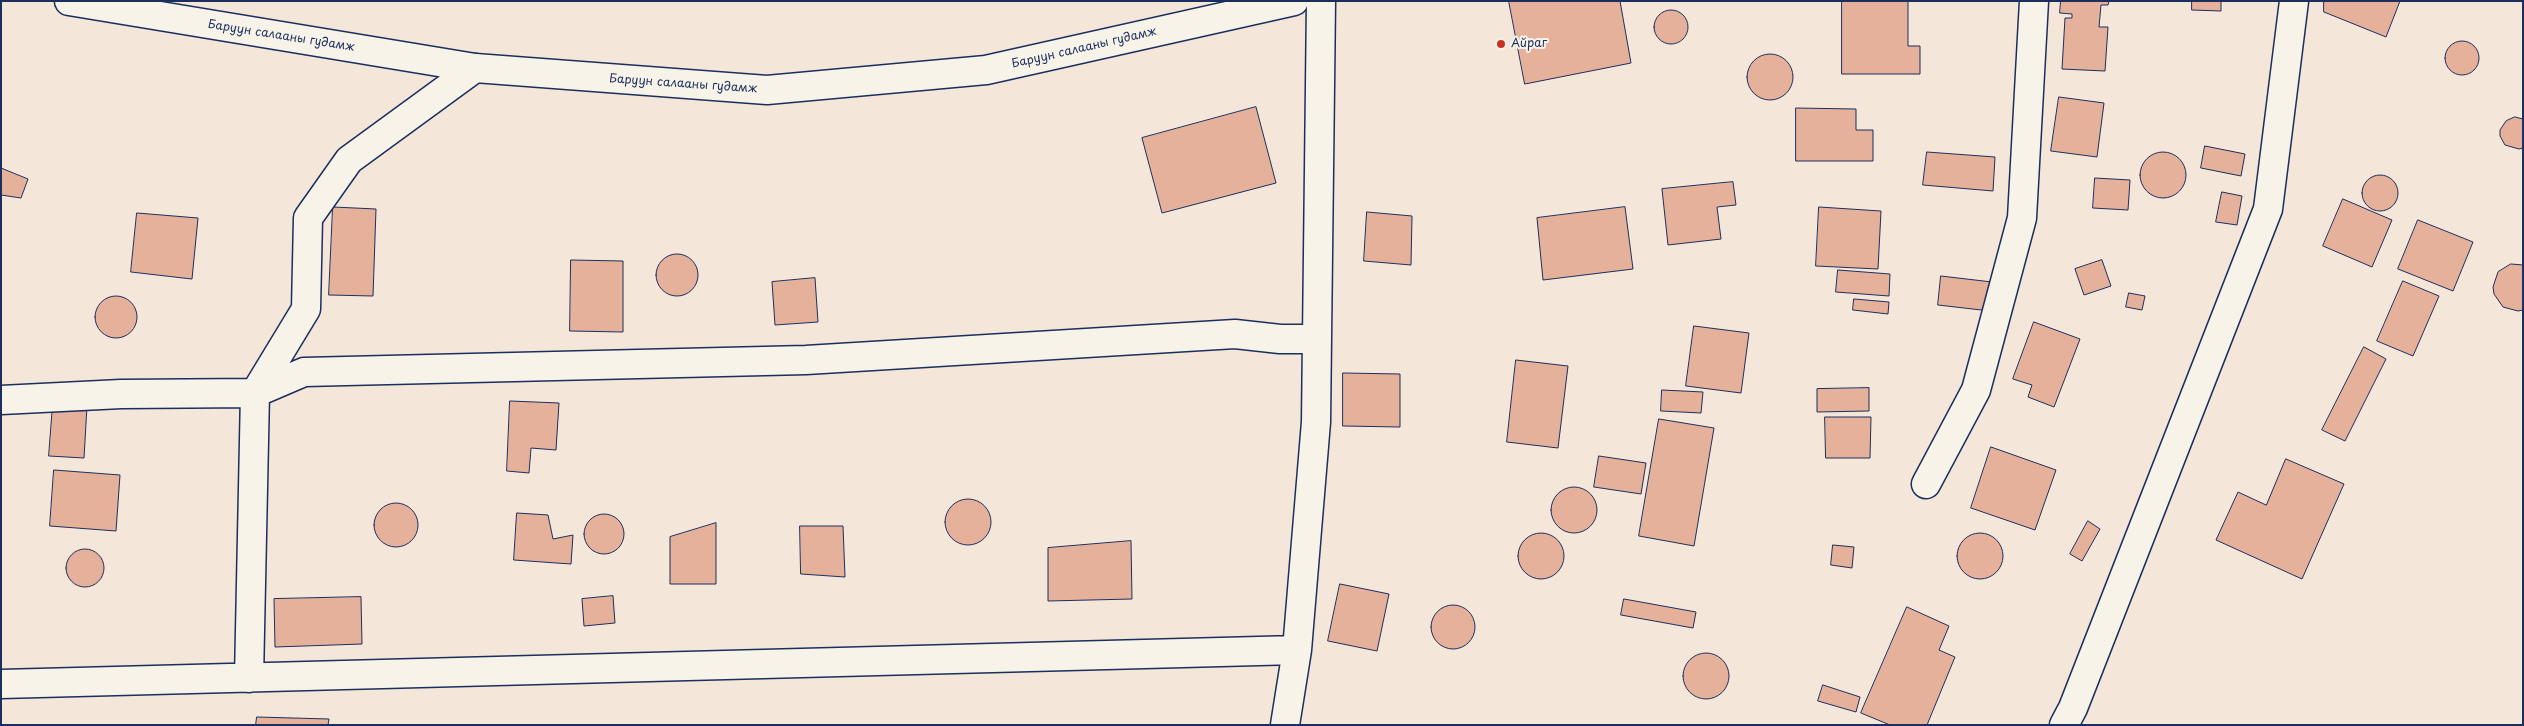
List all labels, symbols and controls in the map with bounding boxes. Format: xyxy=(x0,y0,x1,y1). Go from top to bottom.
street label: Баруун салааны гудамж xyxy=(207,17,355,55)
street label: Баруун салааны гудамж xyxy=(1010,24,1158,72)
place label: Айраг xyxy=(1511,37,1547,51)
marker: Айраг xyxy=(1495,38,1507,50)
street label: Баруун салааны гудамж xyxy=(609,72,757,96)

